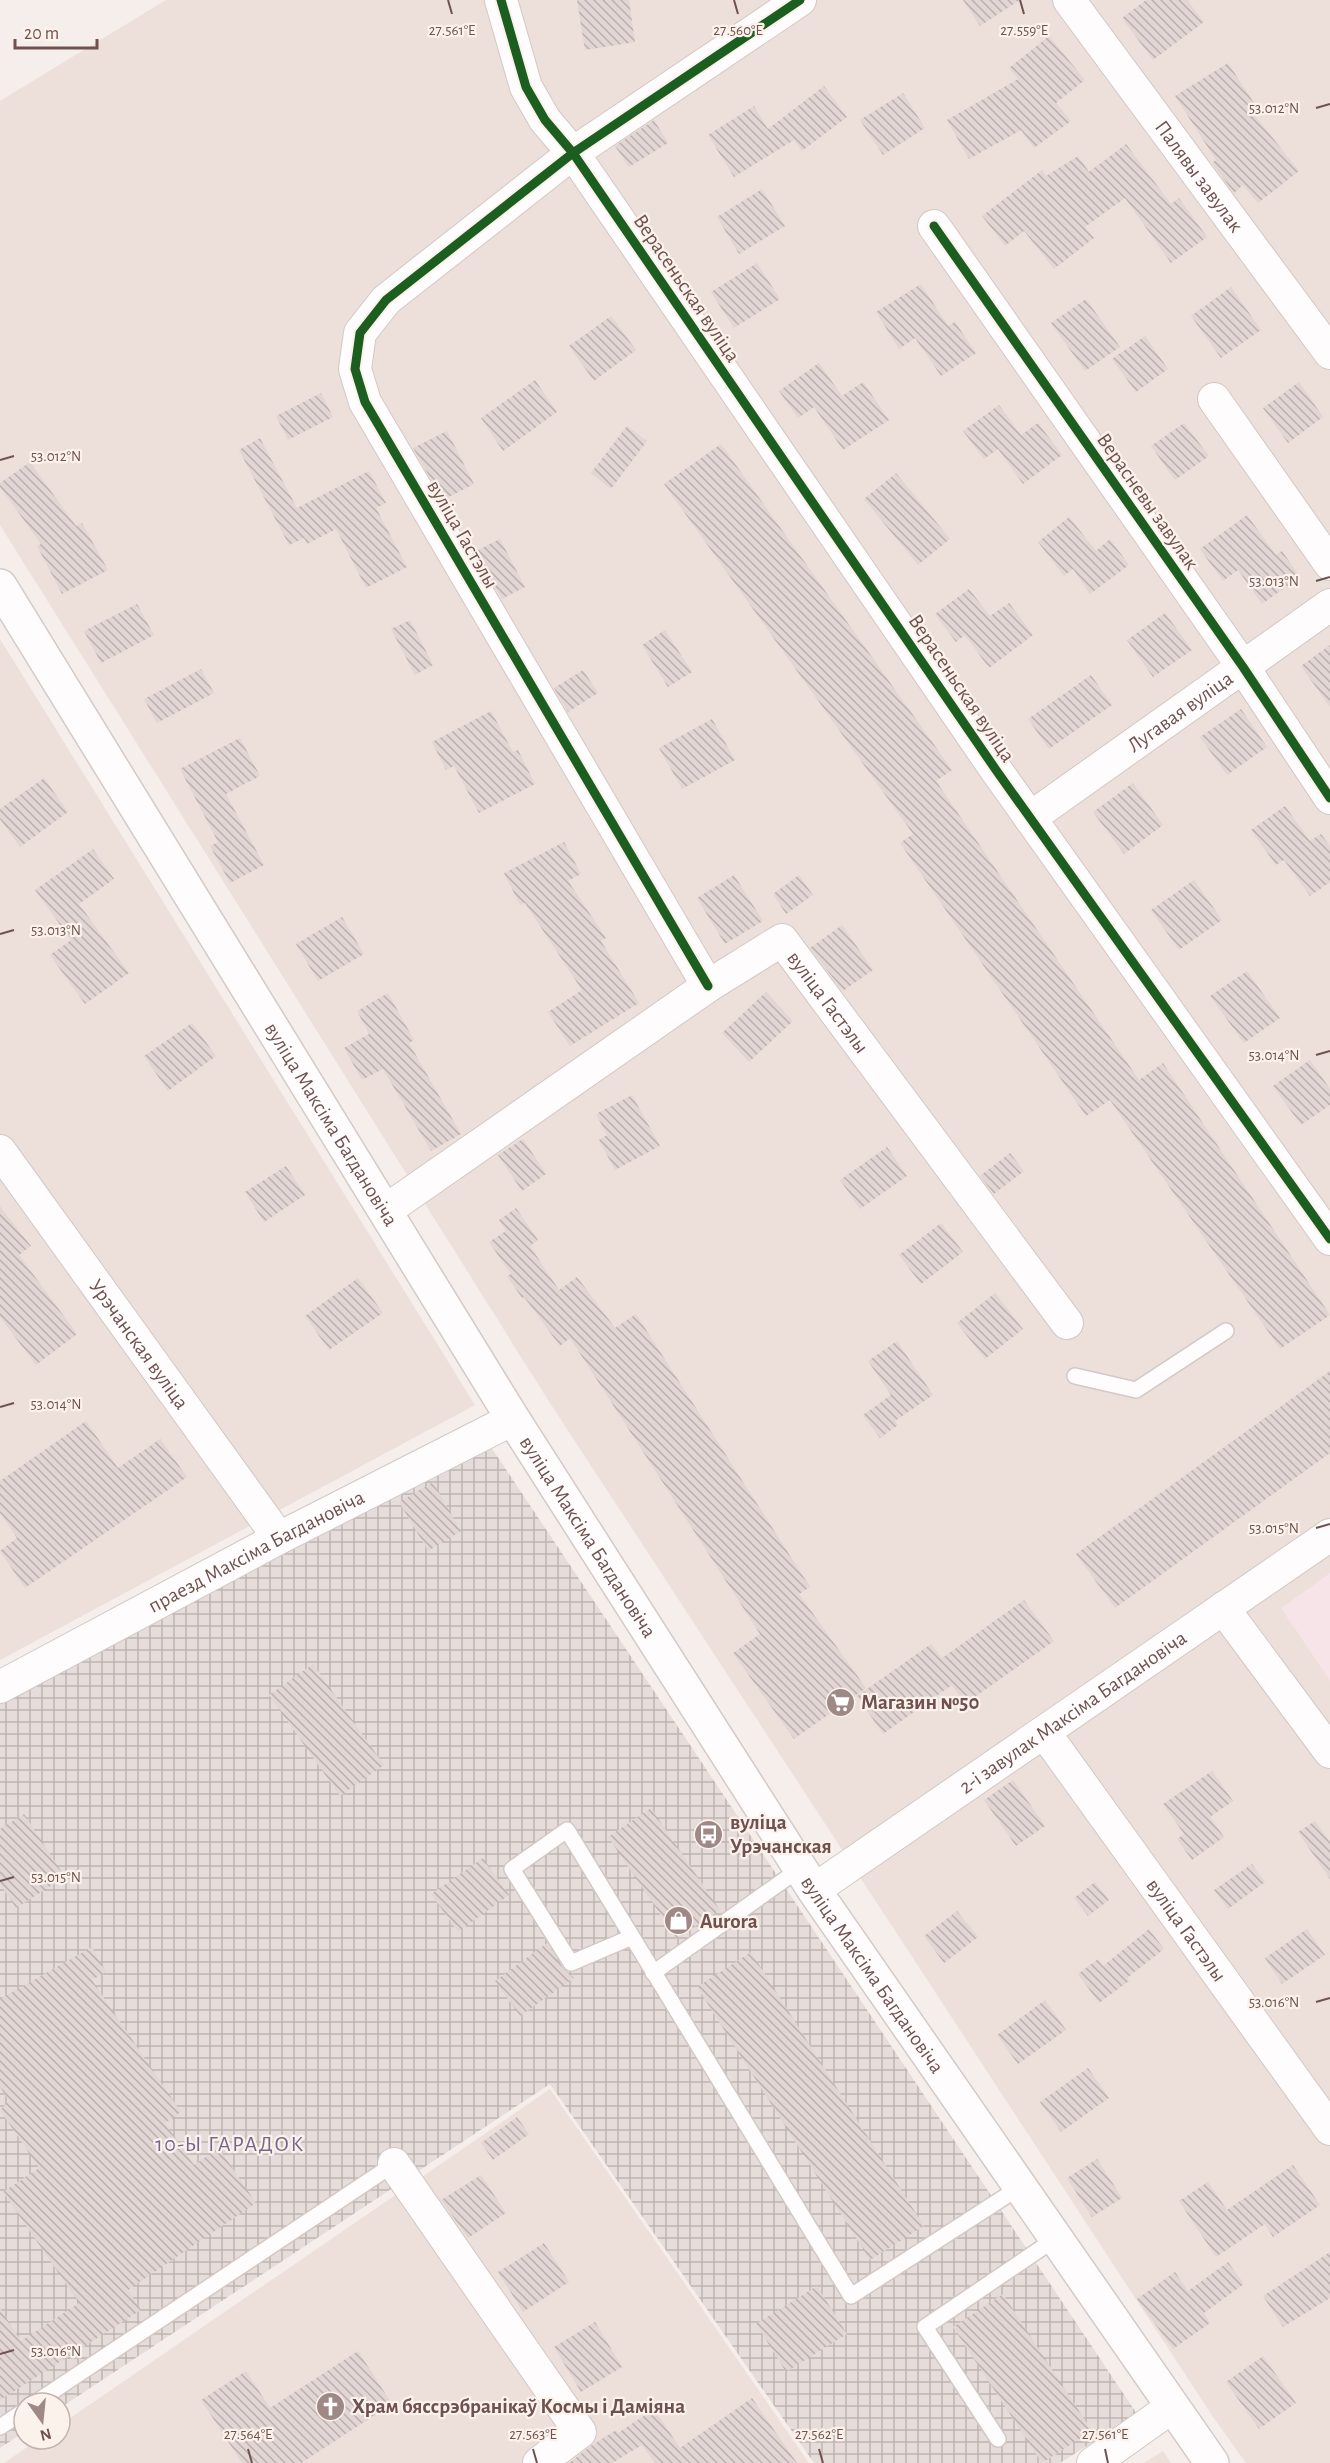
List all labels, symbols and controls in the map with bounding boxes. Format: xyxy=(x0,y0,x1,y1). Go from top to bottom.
scale bar xyxy=(15,12,98,50)
text: 27.561°E xyxy=(429,23,475,38)
text: 27.560°E xyxy=(713,23,763,38)
text: 27.559°E xyxy=(1000,23,1048,38)
text: 20 m xyxy=(24,25,59,43)
text: 53.012°N xyxy=(1249,101,1299,116)
street label: Палявы завулак xyxy=(1151,117,1247,236)
street label: Верасеньская вуліца xyxy=(629,211,744,366)
street label: Верасневы завулак xyxy=(1093,429,1203,574)
text: 53.012°N xyxy=(31,449,81,464)
street label: вуліца Гастэлы xyxy=(423,476,502,592)
text: 53.013°N xyxy=(1249,574,1299,589)
street label: Верасеньская вуліца xyxy=(904,611,1019,766)
street label: Лугавая вуліца xyxy=(1124,667,1237,756)
text: 53.013°N xyxy=(31,923,81,938)
street label: вуліца Гастэлы xyxy=(783,947,872,1057)
street label: вуліца Максіма Багдановіча xyxy=(260,1019,402,1230)
text: 53.014°N xyxy=(1249,1048,1299,1063)
street label: Урэчанская вуліца xyxy=(85,1275,193,1414)
text: 53.014°N xyxy=(31,1397,81,1412)
street label: вуліца Максіма Багдановіча xyxy=(516,1432,660,1642)
street label: праезд Максіма Багдановіча xyxy=(145,1486,368,1617)
text: 53.015°N xyxy=(1249,1521,1299,1536)
street label: 2-і завулак Максіма Багдановіча xyxy=(956,1627,1191,1798)
supermarket icon: Магазин №50 xyxy=(824,1686,856,1718)
place label: Магазин №50 xyxy=(861,1692,979,1713)
place label: вуліца Урэчанская xyxy=(730,1812,832,1857)
bus stop icon: вуліца Урэчанская xyxy=(693,1818,725,1850)
text: 53.015°N xyxy=(31,1870,81,1885)
street label: вуліца Максіма Багдановіча xyxy=(797,1872,948,2077)
street label: вуліца Гастэлы xyxy=(1142,1875,1230,1986)
shop icon: Aurora xyxy=(663,1905,695,1937)
place label: Aurora xyxy=(700,1911,758,1932)
text: 53.016°N xyxy=(1249,1995,1299,2010)
district label: 10-Ы ГАРАДОК xyxy=(155,2133,305,2155)
text: 53.016°N xyxy=(31,2344,81,2359)
church icon: Храм бяссрэбранікаў Космы і Даміяна xyxy=(315,2390,347,2422)
north arrow xyxy=(12,2391,72,2451)
place label: Храм бяссрэбранікаў Космы і Даміяна xyxy=(352,2396,685,2417)
text: N xyxy=(38,2425,53,2444)
text: 27.564°E xyxy=(224,2427,272,2442)
text: 27.563°E xyxy=(509,2427,557,2442)
text: 27.562°E xyxy=(795,2427,843,2442)
text: 27.561°E xyxy=(1082,2427,1128,2442)

